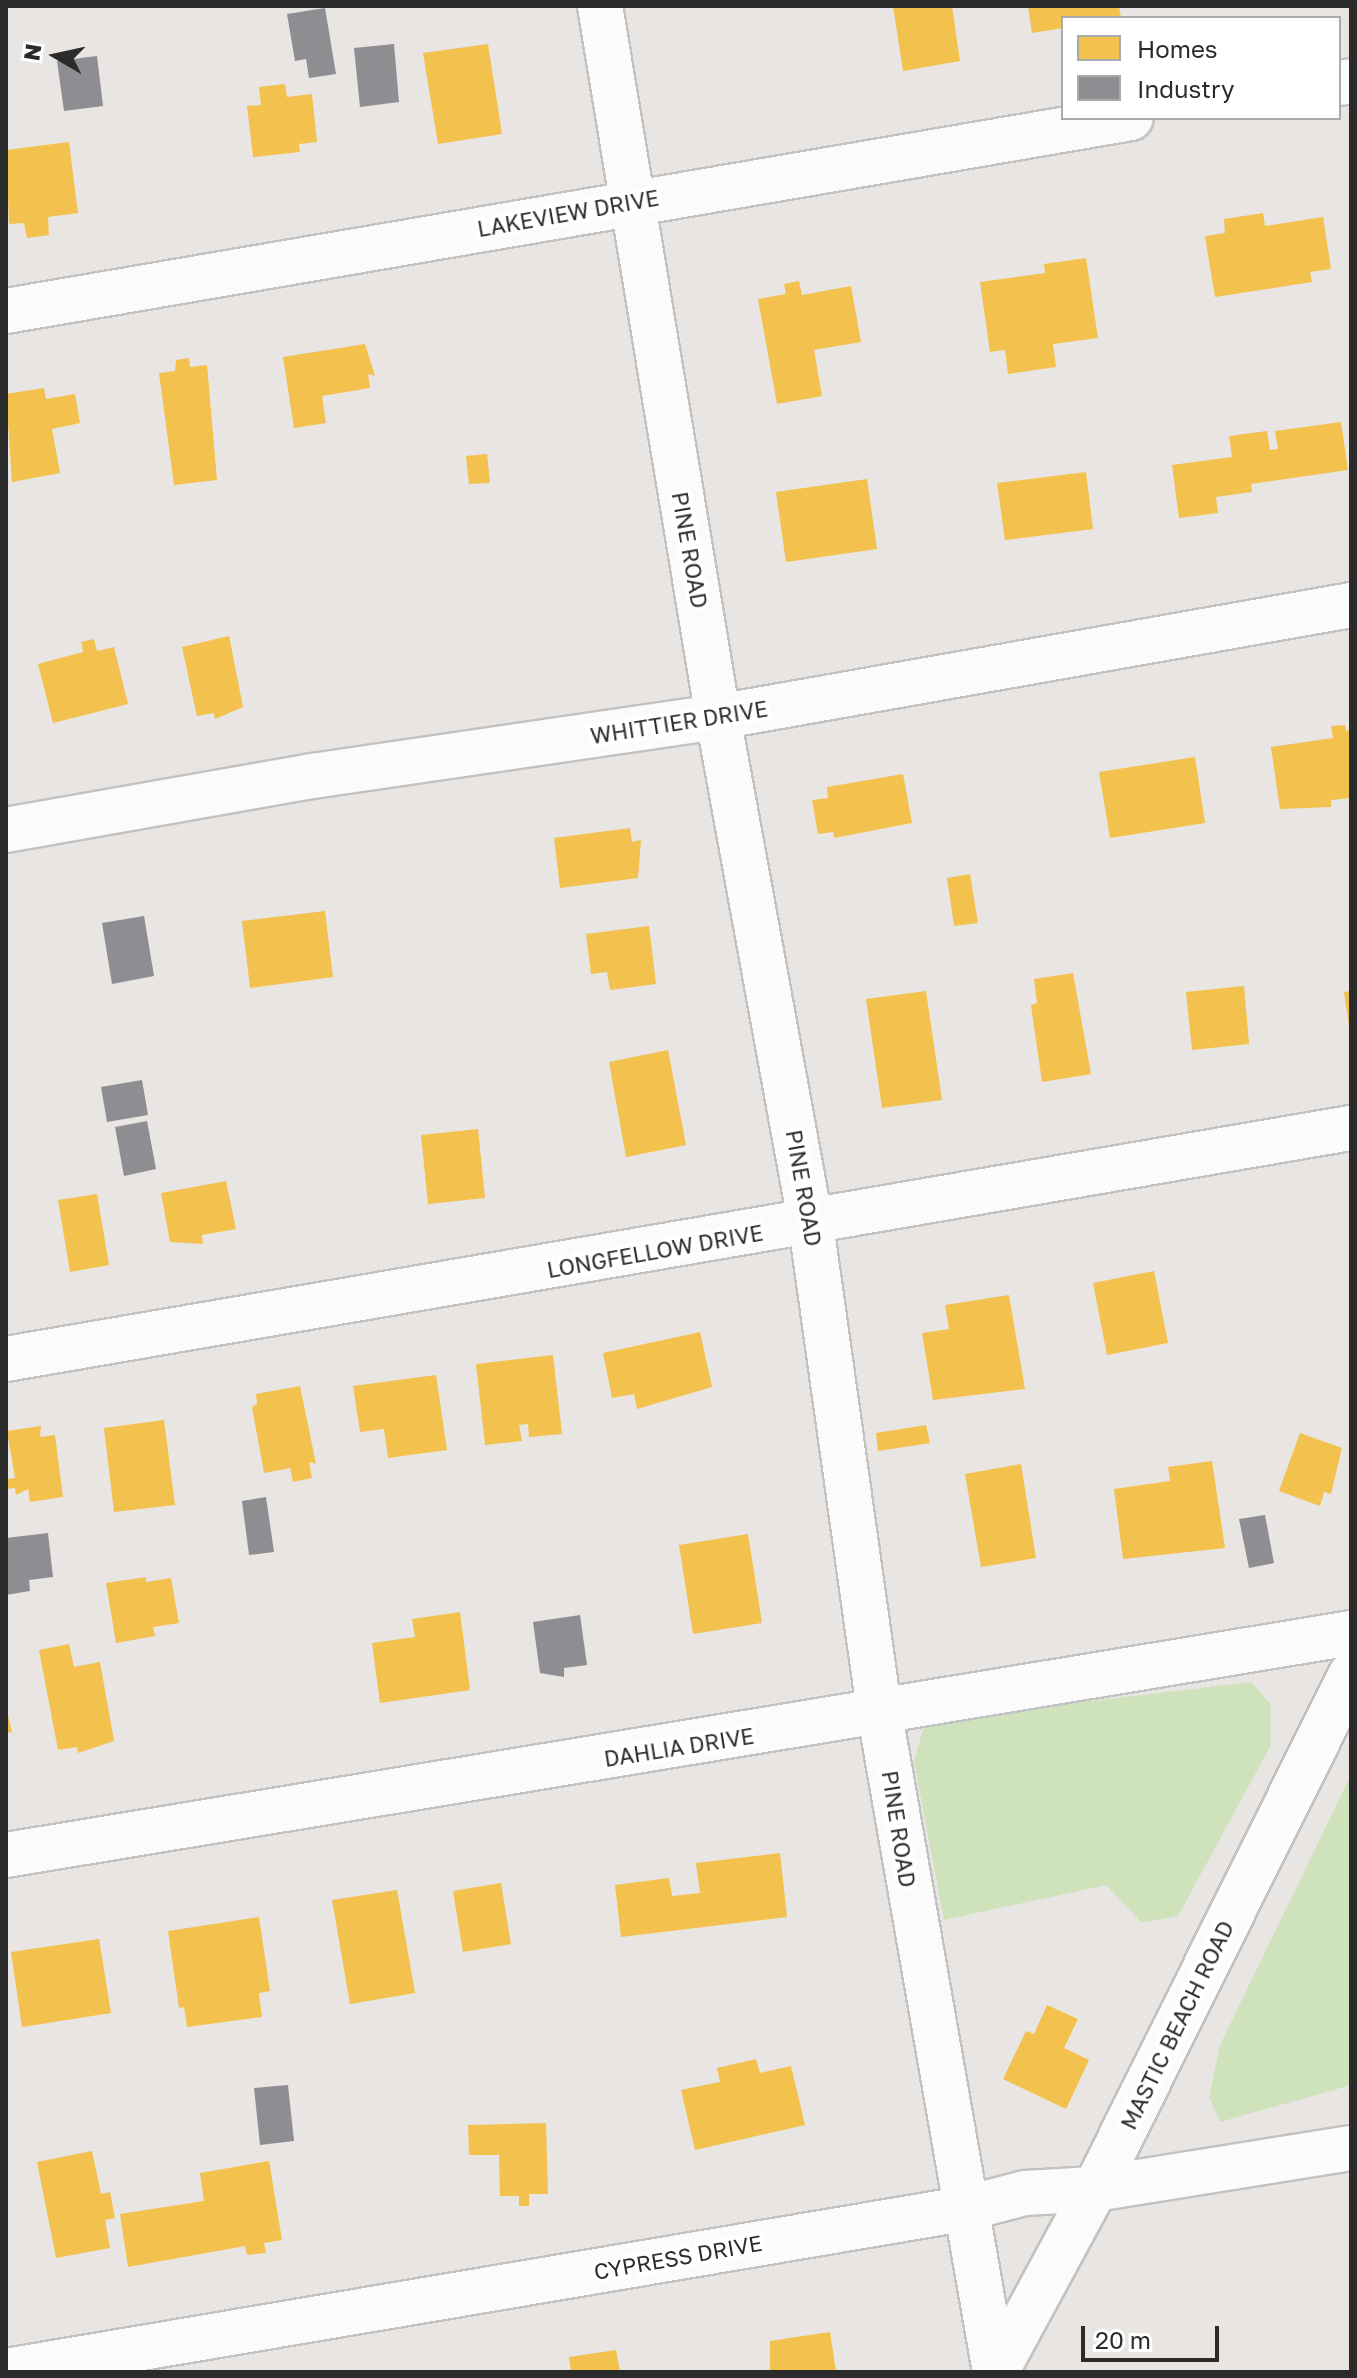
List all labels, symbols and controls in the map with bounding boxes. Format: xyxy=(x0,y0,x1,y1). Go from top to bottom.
north arrow xyxy=(16,16,96,96)
legend xyxy=(1061,16,1341,120)
text: Homes xyxy=(1137,34,1218,63)
text: N xyxy=(17,42,46,63)
text: Industry xyxy=(1137,74,1234,103)
street label: LAKEVIEW DRIVE xyxy=(475,184,661,242)
street label: PINE ROAD xyxy=(667,490,713,610)
street label: WHITTIER DRIVE xyxy=(588,695,770,749)
street label: PINE ROAD xyxy=(781,1128,827,1248)
street label: LONGFELLOW DRIVE xyxy=(545,1219,765,1283)
street label: DAHLIA DRIVE xyxy=(602,1722,756,1772)
street label: PINE ROAD xyxy=(877,1769,921,1889)
street label: MASTIC BEACH ROAD xyxy=(1115,1916,1239,2134)
street label: CYPRESS DRIVE xyxy=(592,2229,764,2285)
scale bar xyxy=(1085,2310,1223,2360)
text: 20 m xyxy=(1095,2325,1151,2354)

